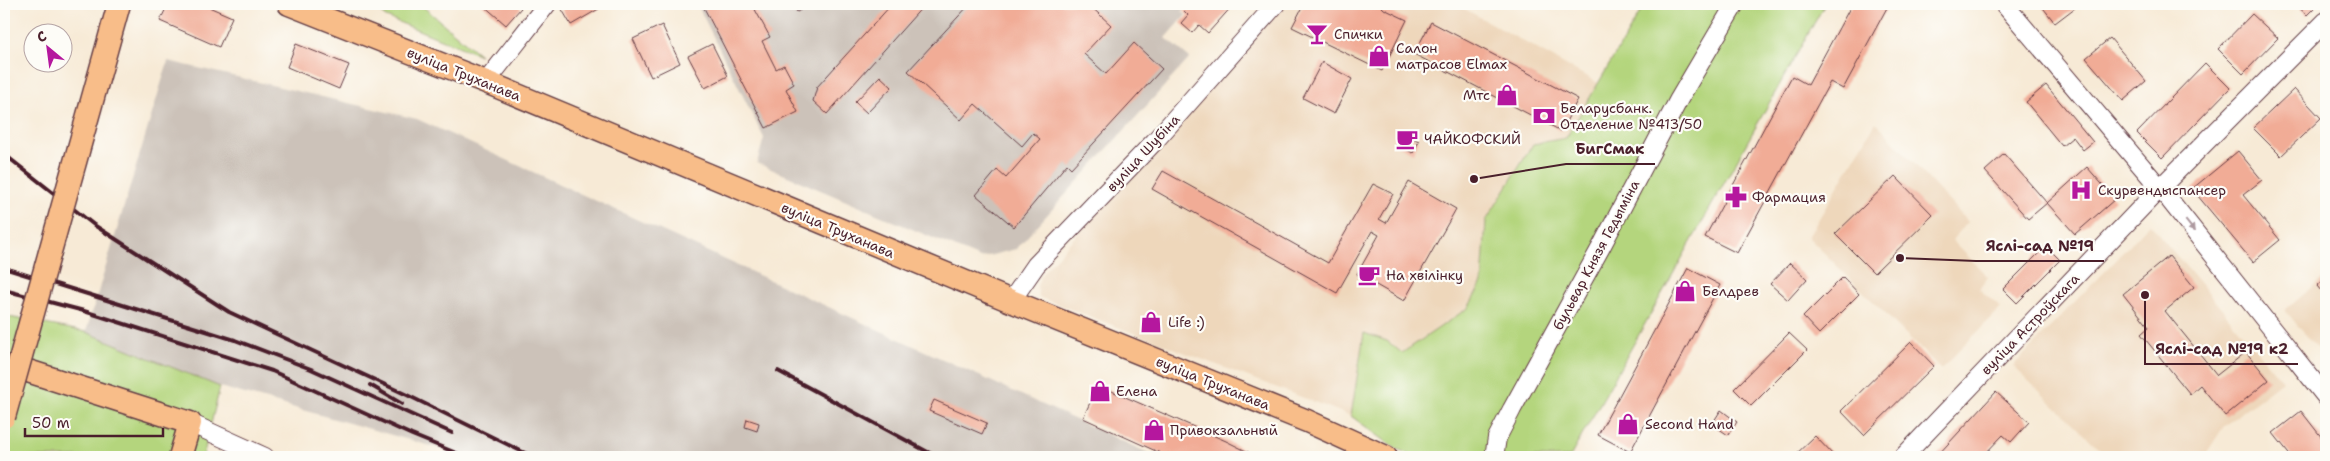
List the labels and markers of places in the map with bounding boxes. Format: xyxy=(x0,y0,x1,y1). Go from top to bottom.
bar icon: Спички xyxy=(1304,21,1330,47)
place label: Спички xyxy=(1334,25,1383,43)
place label: Салон матрасов Elmax xyxy=(1396,39,1507,73)
shop icon: Салон матрасов Elmax xyxy=(1366,43,1392,69)
shop icon: Мтс xyxy=(1494,82,1520,108)
place label: Мтс xyxy=(1463,86,1490,104)
place label: Беларусбанк. Отделение №413/50 xyxy=(1560,99,1702,133)
bank icon: Беларусбанк. Отделение №413/50 xyxy=(1531,103,1557,129)
cafe icon: ЧАЙКОФСКИЙ xyxy=(1394,126,1420,152)
place label: ЧАЙКОФСКИЙ xyxy=(1424,130,1521,148)
callout: БигСмак xyxy=(1566,134,1655,164)
hospital icon: Скурвендыспансер xyxy=(2068,177,2094,203)
place label: Скурвендыспансер xyxy=(2098,181,2226,199)
pharmacy icon: Фармация xyxy=(1723,184,1749,210)
place label: Фармация xyxy=(1752,188,1826,206)
callout: Яслі-сад №19 xyxy=(1976,231,2104,261)
cafe icon: На хвілінку xyxy=(1356,262,1382,288)
place label: На хвілінку xyxy=(1386,266,1463,284)
shop icon: Белдрев xyxy=(1672,278,1698,304)
place label: Белдрев xyxy=(1702,282,1759,300)
shop icon: Life :) xyxy=(1138,309,1164,335)
place label: Life :) xyxy=(1168,313,1205,331)
callout: Яслі-сад №19 к2 xyxy=(2145,334,2298,364)
shop icon: Елена xyxy=(1087,378,1113,404)
place label: Елена xyxy=(1116,382,1157,400)
shop icon: Second Hand xyxy=(1615,411,1641,437)
place label: Second Hand xyxy=(1645,415,1734,433)
shop icon: Привокзальный xyxy=(1141,417,1167,443)
place label: Привокзальный xyxy=(1170,421,1278,439)

